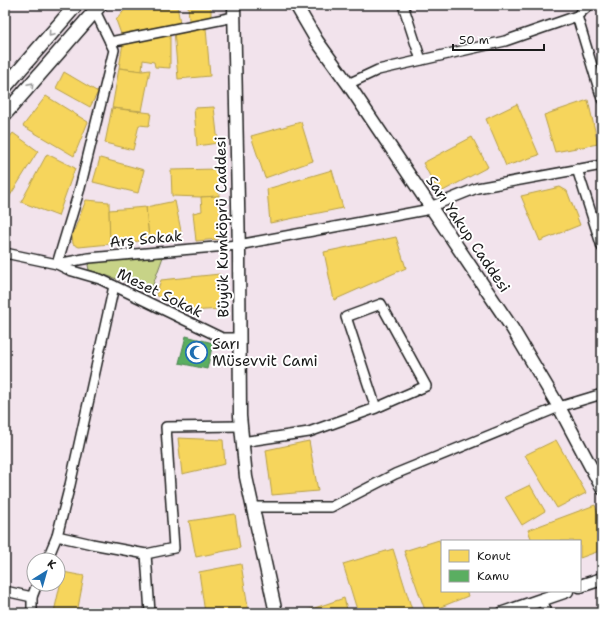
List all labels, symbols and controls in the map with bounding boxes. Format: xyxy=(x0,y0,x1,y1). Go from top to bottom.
scale bar xyxy=(453,26,544,52)
one-way arrow xyxy=(48,30,55,37)
text: 50 m xyxy=(459,32,489,48)
one-way arrow xyxy=(26,82,33,90)
street label: Büyük Kumköprü Caddesi xyxy=(210,136,234,318)
street label: Sarı Yakup Caddesi xyxy=(421,172,515,296)
street label: Arş Sokak xyxy=(109,226,183,252)
street label: Meset Sokak xyxy=(114,264,206,322)
place label: Sarı Müsevvit Cami xyxy=(212,334,318,371)
mosque icon: Sarı Müsevvit Cami xyxy=(183,340,209,366)
legend xyxy=(441,540,581,592)
text: Konut xyxy=(477,548,511,564)
north arrow xyxy=(26,552,66,592)
text: K xyxy=(44,556,60,573)
text: Kamu xyxy=(477,568,509,584)

